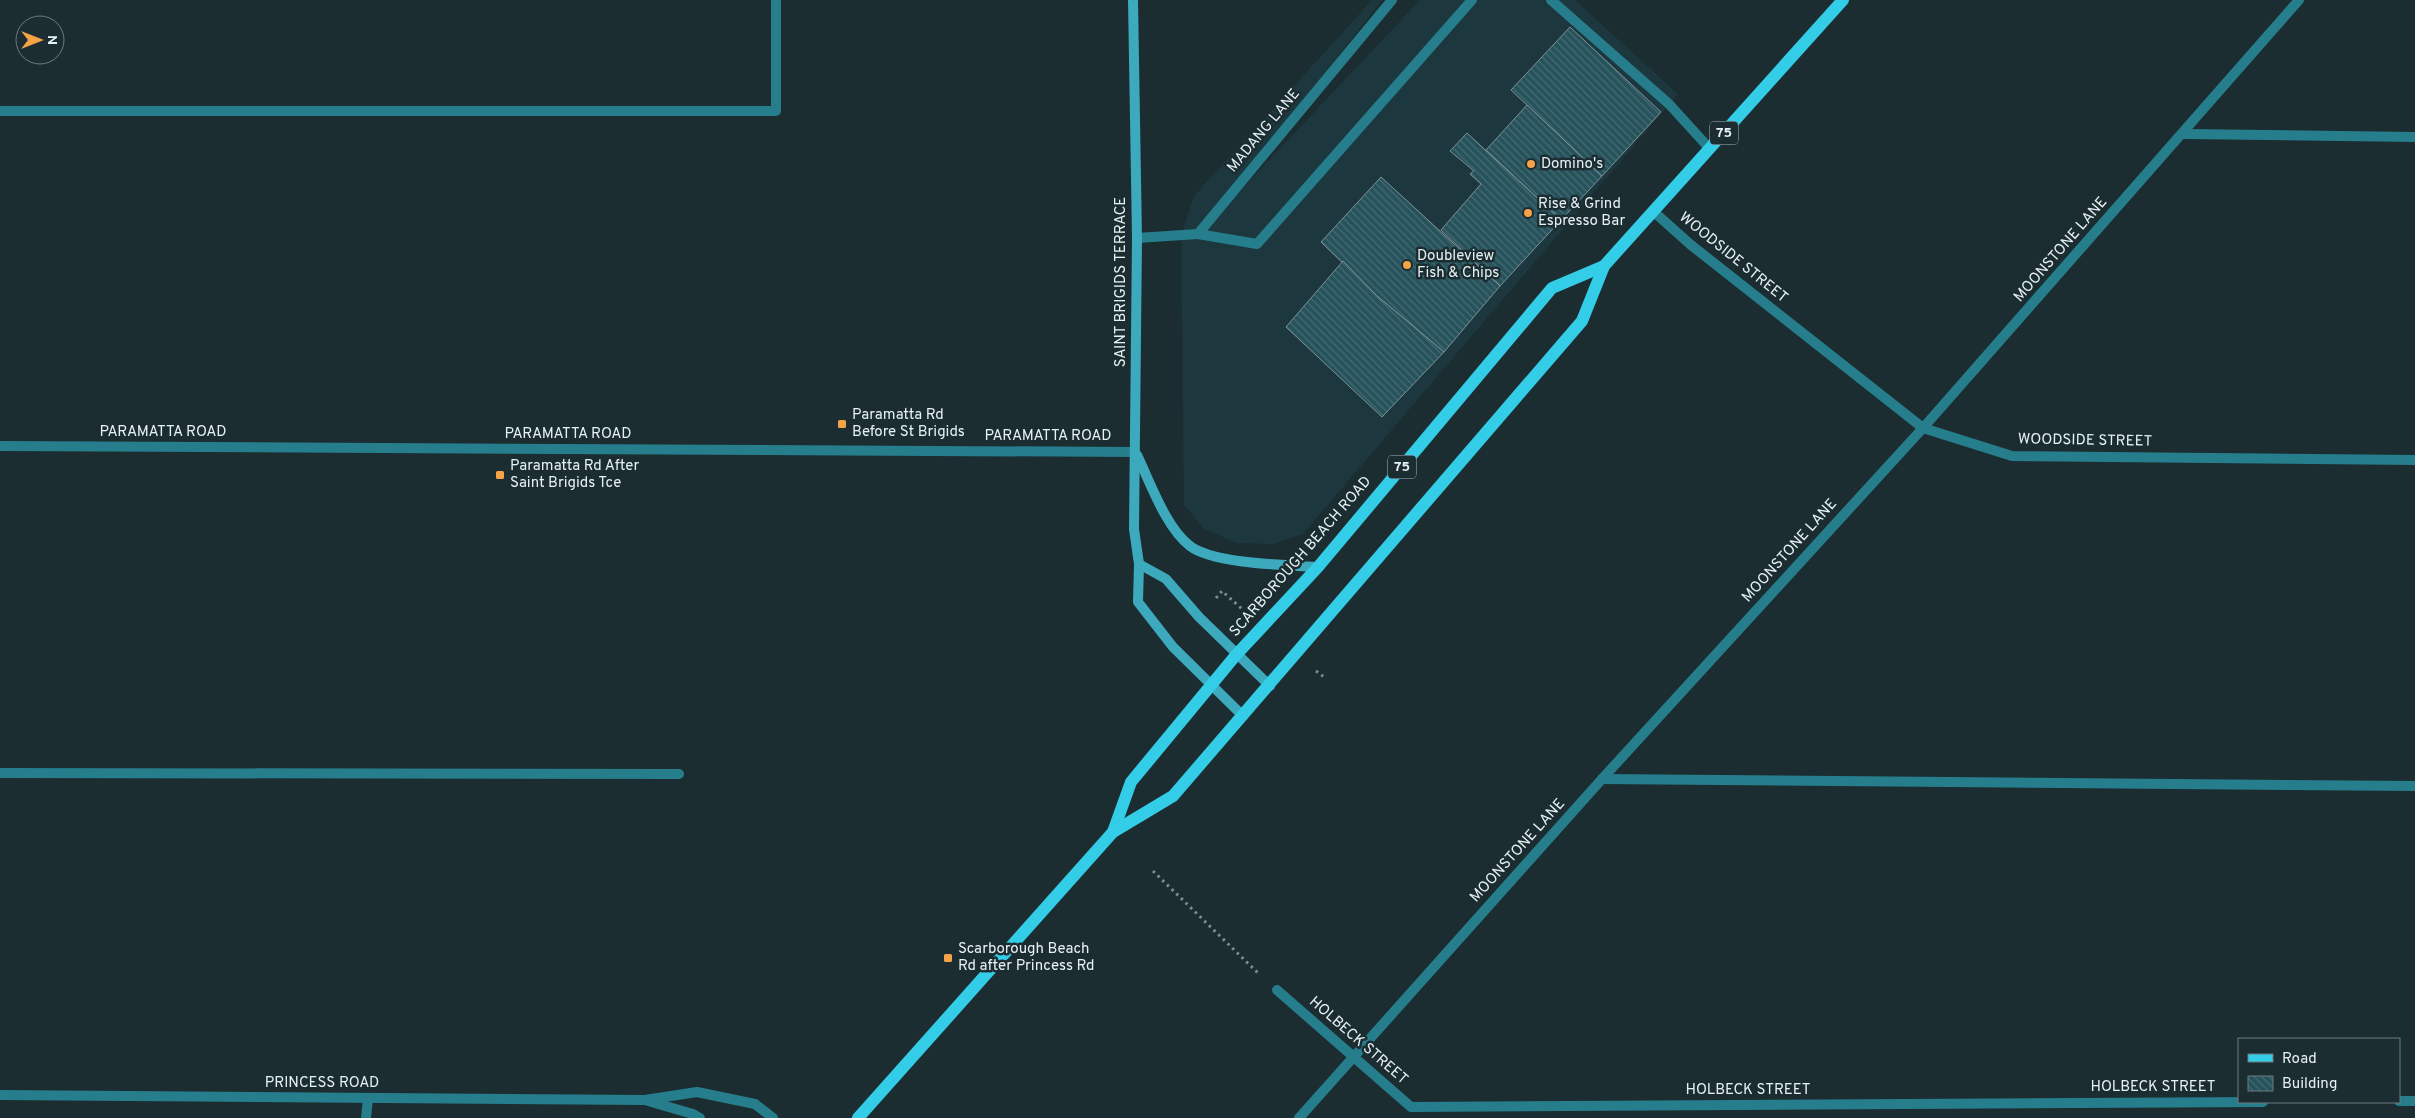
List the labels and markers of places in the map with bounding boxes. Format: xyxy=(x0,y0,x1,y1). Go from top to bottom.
place label: Domino's xyxy=(1541,155,1603,174)
marker: Domino's xyxy=(1525,158,1537,170)
place label: Rise & Grind Espresso Bar xyxy=(1538,195,1625,231)
marker: Rise & Grind Espresso Bar xyxy=(1522,207,1534,219)
place label: Doubleview Fish & Chips xyxy=(1417,247,1499,283)
marker: Doubleview Fish & Chips xyxy=(1401,259,1413,271)
place label: Paramatta Rd Before St Brigids xyxy=(852,406,965,442)
marker: Paramatta Rd Before St Brigids xyxy=(836,418,848,430)
place label: Paramatta Rd After Saint Brigids Tce xyxy=(510,457,640,493)
marker: Paramatta Rd After Saint Brigids Tce xyxy=(494,469,506,481)
place label: Scarborough Beach Rd after Princess Rd xyxy=(958,940,1095,976)
marker: Scarborough Beach Rd after Princess Rd xyxy=(942,952,954,964)

